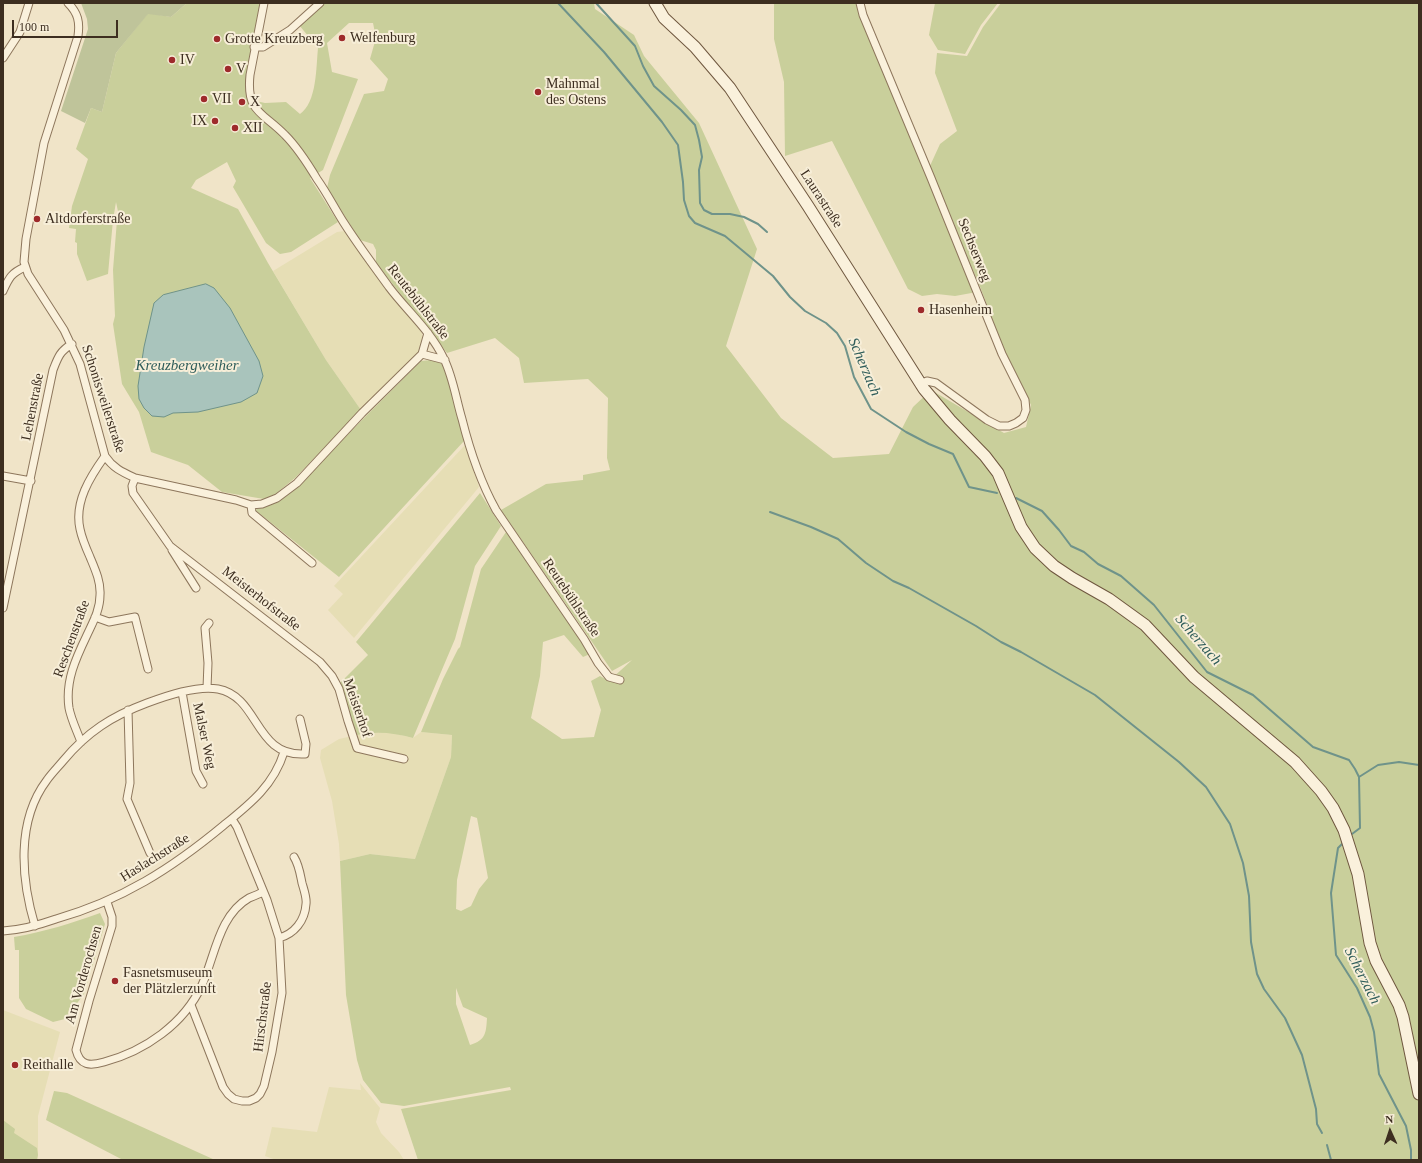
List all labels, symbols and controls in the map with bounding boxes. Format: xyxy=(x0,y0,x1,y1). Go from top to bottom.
scale bar xyxy=(14,12,120,38)
text: 100 m xyxy=(19,20,49,34)
place label: Welfenburg xyxy=(350,30,415,46)
place label: Grotte Kreuzberg xyxy=(225,31,323,47)
marker: Welfenburg xyxy=(337,33,347,43)
marker: Grotte Kreuzberg xyxy=(212,34,222,44)
place label: IV xyxy=(180,52,195,68)
marker: IV xyxy=(167,55,177,65)
place label: V xyxy=(236,61,246,77)
marker: V xyxy=(223,64,233,74)
place label: Mahnmal des Ostens xyxy=(546,76,606,108)
marker: Mahnmal des Ostens xyxy=(533,87,543,97)
place label: VII xyxy=(212,91,231,107)
marker: VII xyxy=(199,94,209,104)
place label: X xyxy=(250,94,260,110)
marker: X xyxy=(237,97,247,107)
place label: IX xyxy=(192,113,207,129)
marker: IX xyxy=(210,116,220,126)
place label: XII xyxy=(243,120,262,136)
marker: XII xyxy=(230,123,240,133)
street label: Laurastraße xyxy=(796,167,846,231)
place label: Altdorferstraße xyxy=(45,211,131,227)
marker: Altdorferstraße xyxy=(32,214,42,224)
street label: Sechserweg xyxy=(954,216,994,284)
street label: Reutebühlstraße xyxy=(383,261,453,343)
place label: Hasenheim xyxy=(929,302,992,318)
marker: Hasenheim xyxy=(916,305,926,315)
water label: Scherzach xyxy=(844,335,884,399)
street label: Schonisweilerstraße xyxy=(78,343,128,455)
water label: Kreuzbergweiher xyxy=(135,357,239,375)
street label: Lehenstraße xyxy=(18,372,48,442)
street label: Reutebühlstraße xyxy=(539,556,603,640)
street label: Meisterhofstraße xyxy=(218,563,304,635)
street label: Reschenstraße xyxy=(50,598,94,680)
water label: Scherzach xyxy=(1171,611,1225,669)
street label: Meisterhof xyxy=(339,676,375,740)
street label: Malser Weg xyxy=(189,701,219,771)
street label: Haslachstraße xyxy=(117,830,193,886)
street label: Am Vorderochsen xyxy=(62,924,106,1026)
water label: Scherzach xyxy=(1340,944,1384,1008)
place label: Fasnetsmuseum der Plätzlerzunft xyxy=(123,965,216,998)
marker: Fasnetsmuseum der Plätzlerzunft xyxy=(110,976,120,986)
street label: Hirschstraße xyxy=(250,981,276,1053)
place label: Reithalle xyxy=(23,1057,74,1073)
marker: Reithalle xyxy=(10,1060,20,1070)
north arrow xyxy=(1370,1111,1410,1151)
text: N xyxy=(1385,1113,1394,1125)

